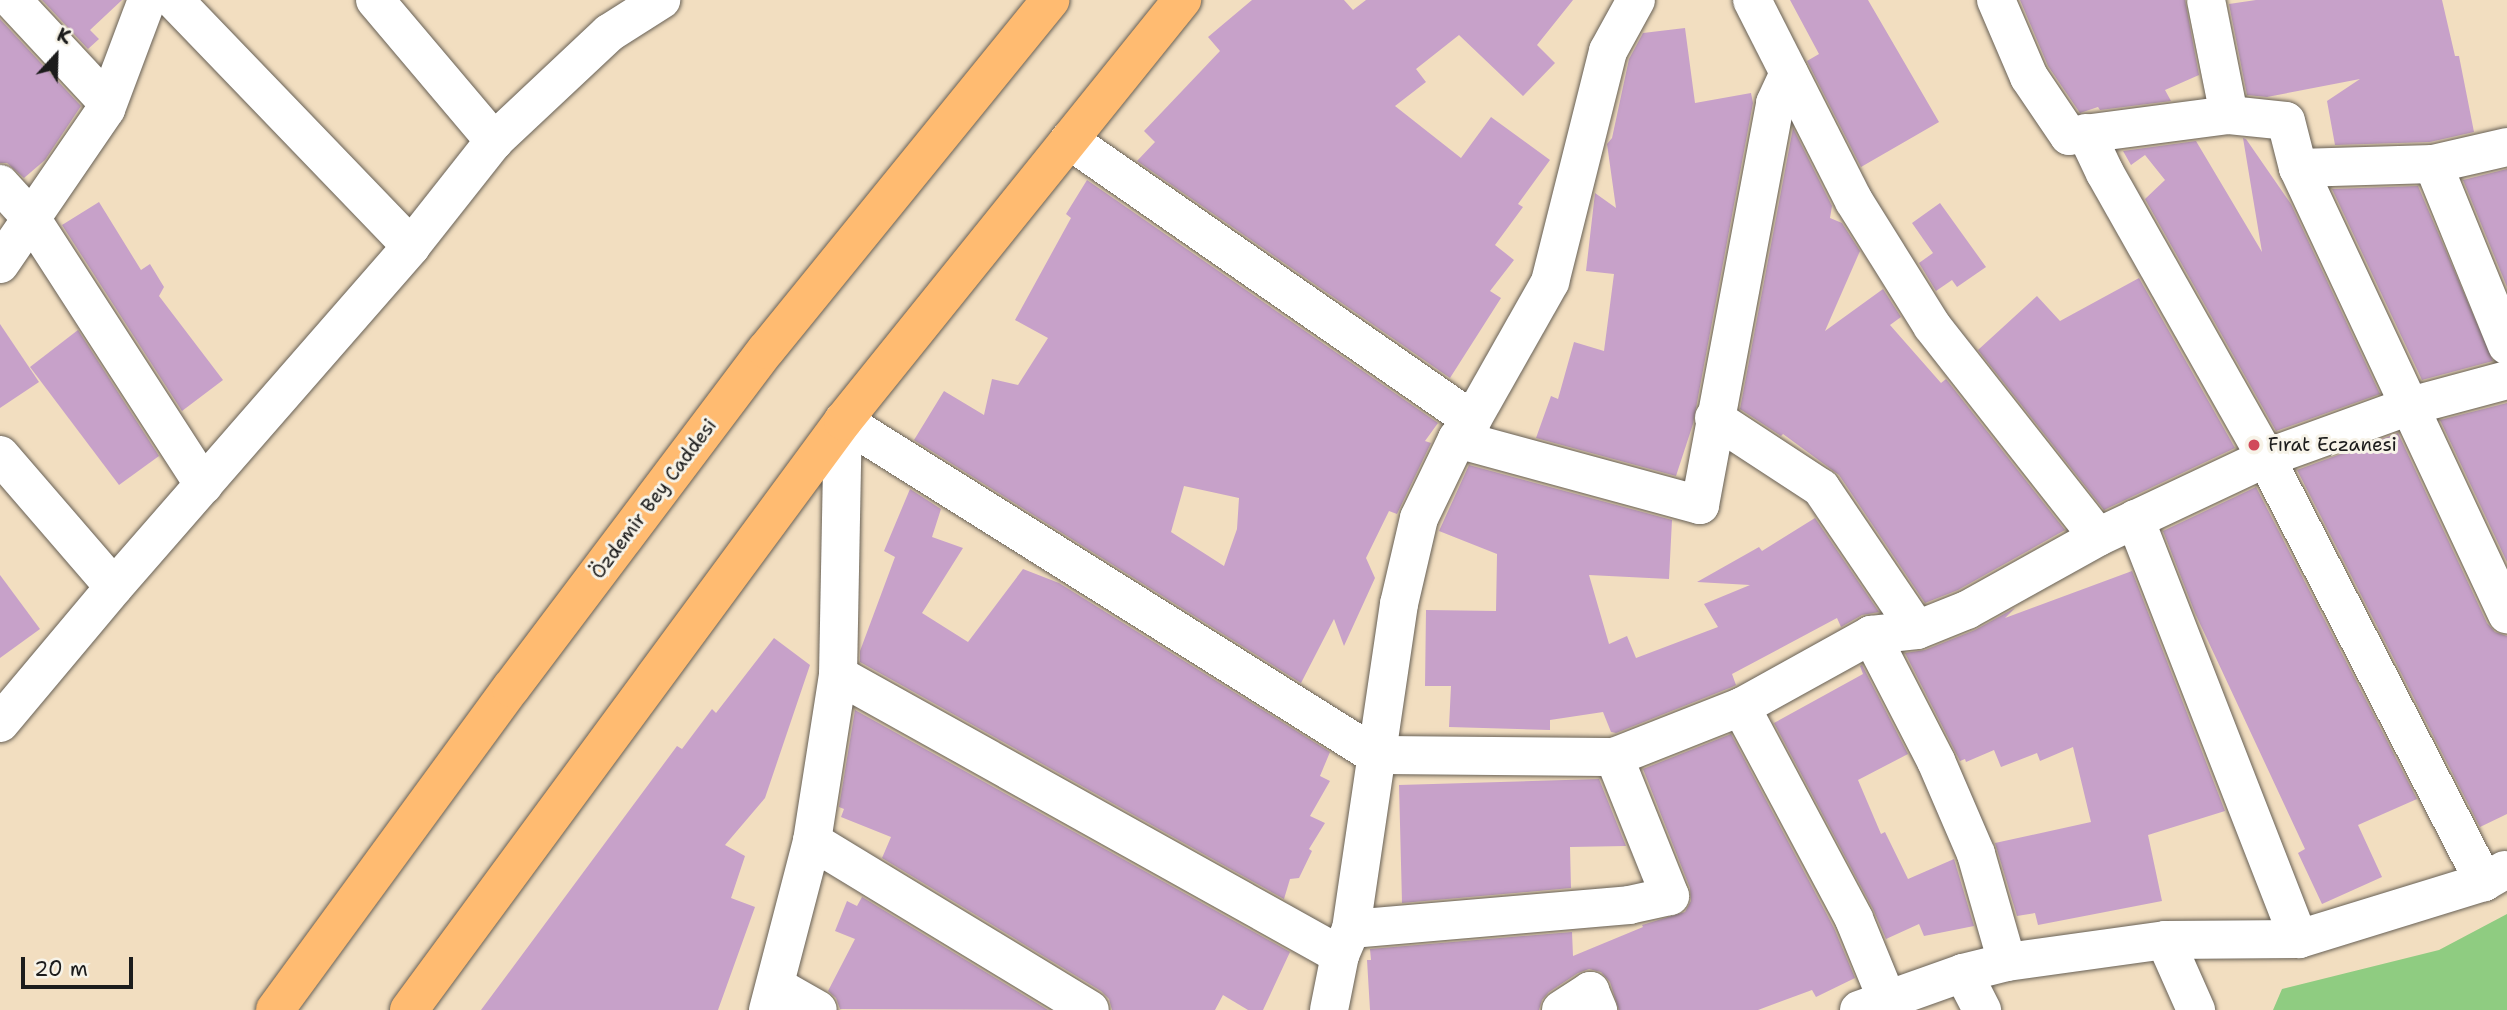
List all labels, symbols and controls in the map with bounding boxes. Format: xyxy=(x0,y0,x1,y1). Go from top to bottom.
north arrow xyxy=(21,21,91,91)
text: K xyxy=(53,22,75,50)
street label: Özdemir Bey Caddesi xyxy=(586,415,722,583)
place label: Fırat Eczanesi xyxy=(2268,434,2397,456)
marker: Fırat Eczanesi xyxy=(2246,437,2262,453)
scale bar xyxy=(24,944,136,988)
text: 20 m xyxy=(34,955,88,983)

